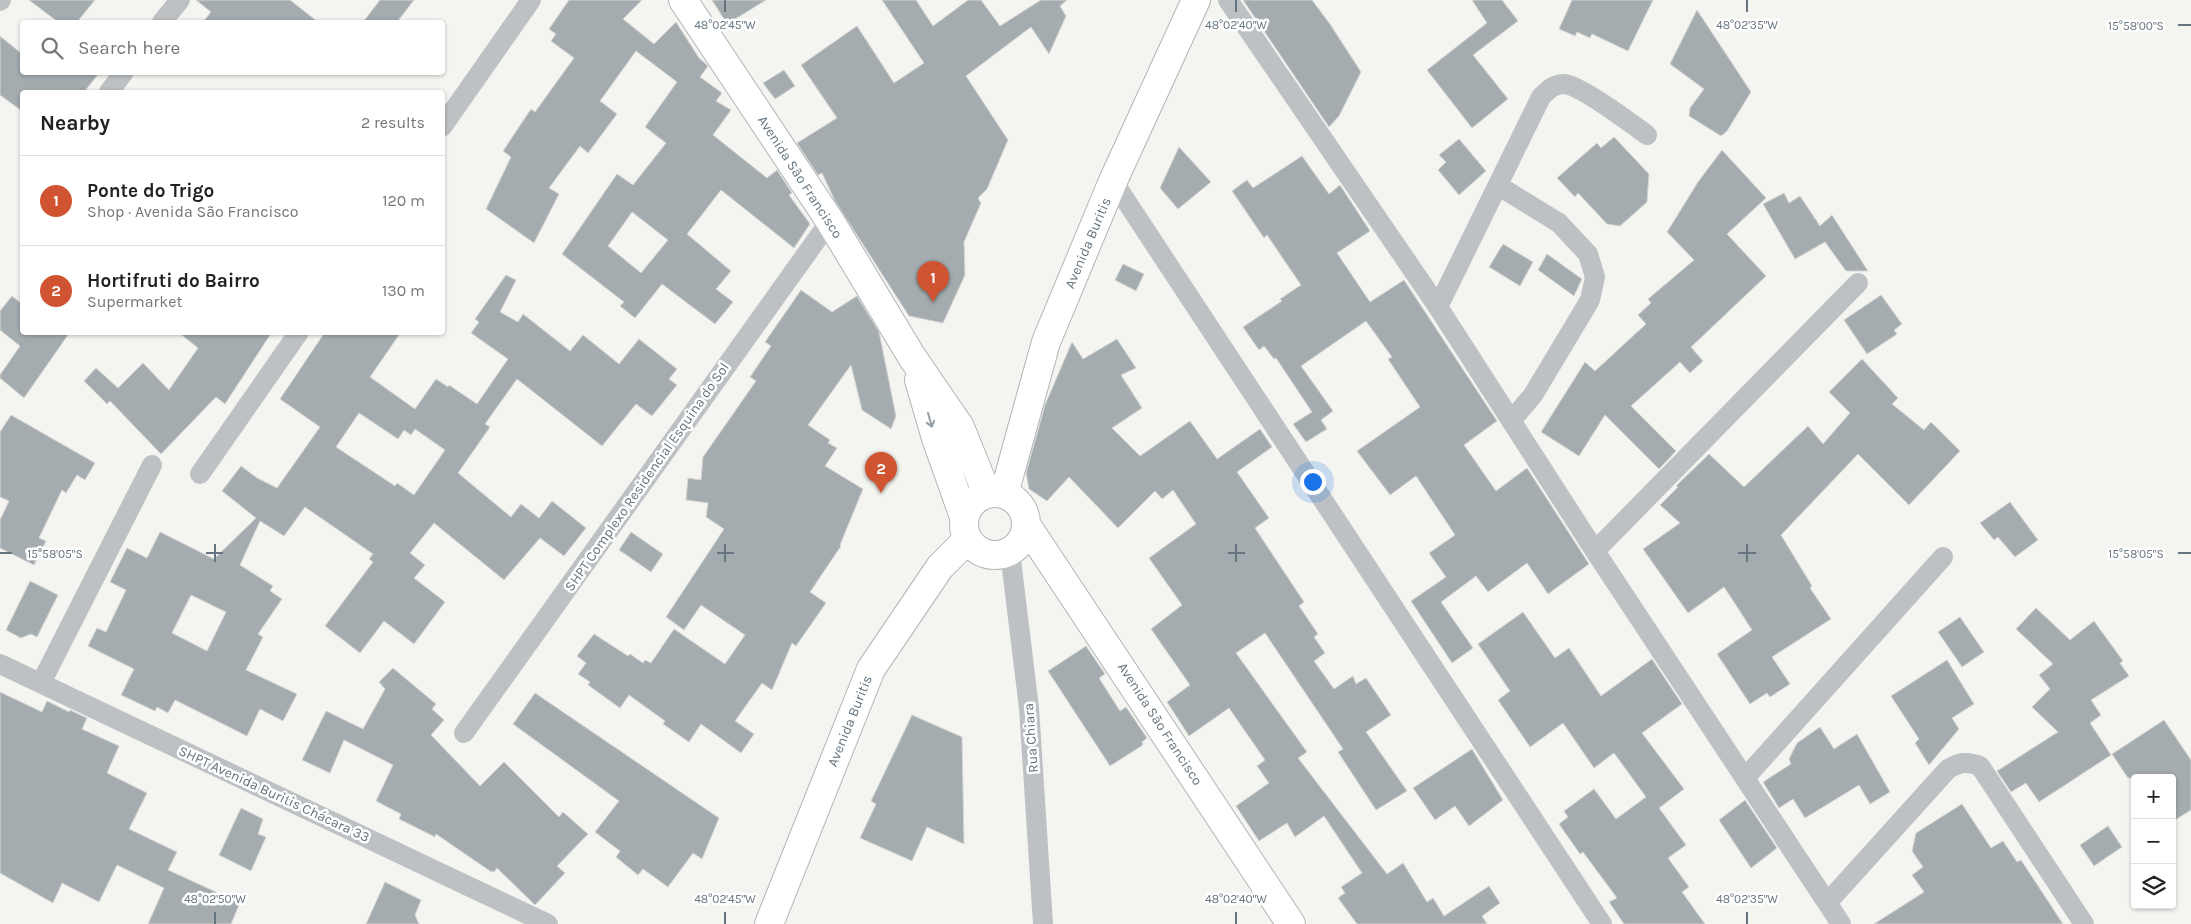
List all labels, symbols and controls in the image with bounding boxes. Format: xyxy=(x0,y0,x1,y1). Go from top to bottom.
text: 48°02'45"W xyxy=(694,18,756,32)
text: 48°02'40"W xyxy=(1205,18,1267,32)
text: 48°02'35"W xyxy=(1716,18,1778,32)
text: 15°58'00"S xyxy=(2108,19,2164,33)
search box xyxy=(20,20,445,75)
icon: search xyxy=(38,34,66,62)
text: Search here xyxy=(78,37,180,59)
text: Nearby xyxy=(40,111,110,135)
street label: Avenida São Francisco xyxy=(754,112,846,242)
text: 2 results xyxy=(361,113,425,132)
text: Ponte do Trigo xyxy=(87,180,214,202)
text: 1 xyxy=(53,191,59,210)
text: 120 m xyxy=(382,191,425,210)
street label: Avenida Buritis xyxy=(1061,195,1115,291)
text: Shop · Avenida São Francisco xyxy=(87,202,299,221)
pin: 1 xyxy=(917,261,949,302)
text: Hortifruti do Bairro xyxy=(87,270,260,292)
text: 2 xyxy=(51,281,61,300)
text: 130 m xyxy=(382,281,425,300)
text: Supermarket xyxy=(87,292,183,311)
street label: SHPT Complexo Residencial Esquina do Sol xyxy=(561,359,733,595)
one-way arrow xyxy=(926,412,936,428)
pin: 2 xyxy=(865,452,897,493)
your location xyxy=(1300,469,1326,495)
text: 15°58'05"S xyxy=(27,547,83,561)
text: 15°58'05"S xyxy=(2108,547,2164,561)
street label: Avenida São Francisco xyxy=(1114,659,1206,789)
street label: Avenida Buritis xyxy=(824,673,876,769)
street label: Rua Chiara xyxy=(1020,703,1042,773)
street label: SHPT Avenida Buritis Chácara 33 xyxy=(176,742,372,846)
map controls xyxy=(2131,774,2176,909)
button: + xyxy=(2131,774,2176,819)
button: − xyxy=(2131,819,2176,864)
button: layers xyxy=(2131,864,2176,909)
text: 48°02'50"W xyxy=(184,892,246,906)
text: 48°02'45"W xyxy=(694,892,756,906)
text: 48°02'40"W xyxy=(1205,892,1267,906)
text: 48°02'35"W xyxy=(1716,892,1778,906)

